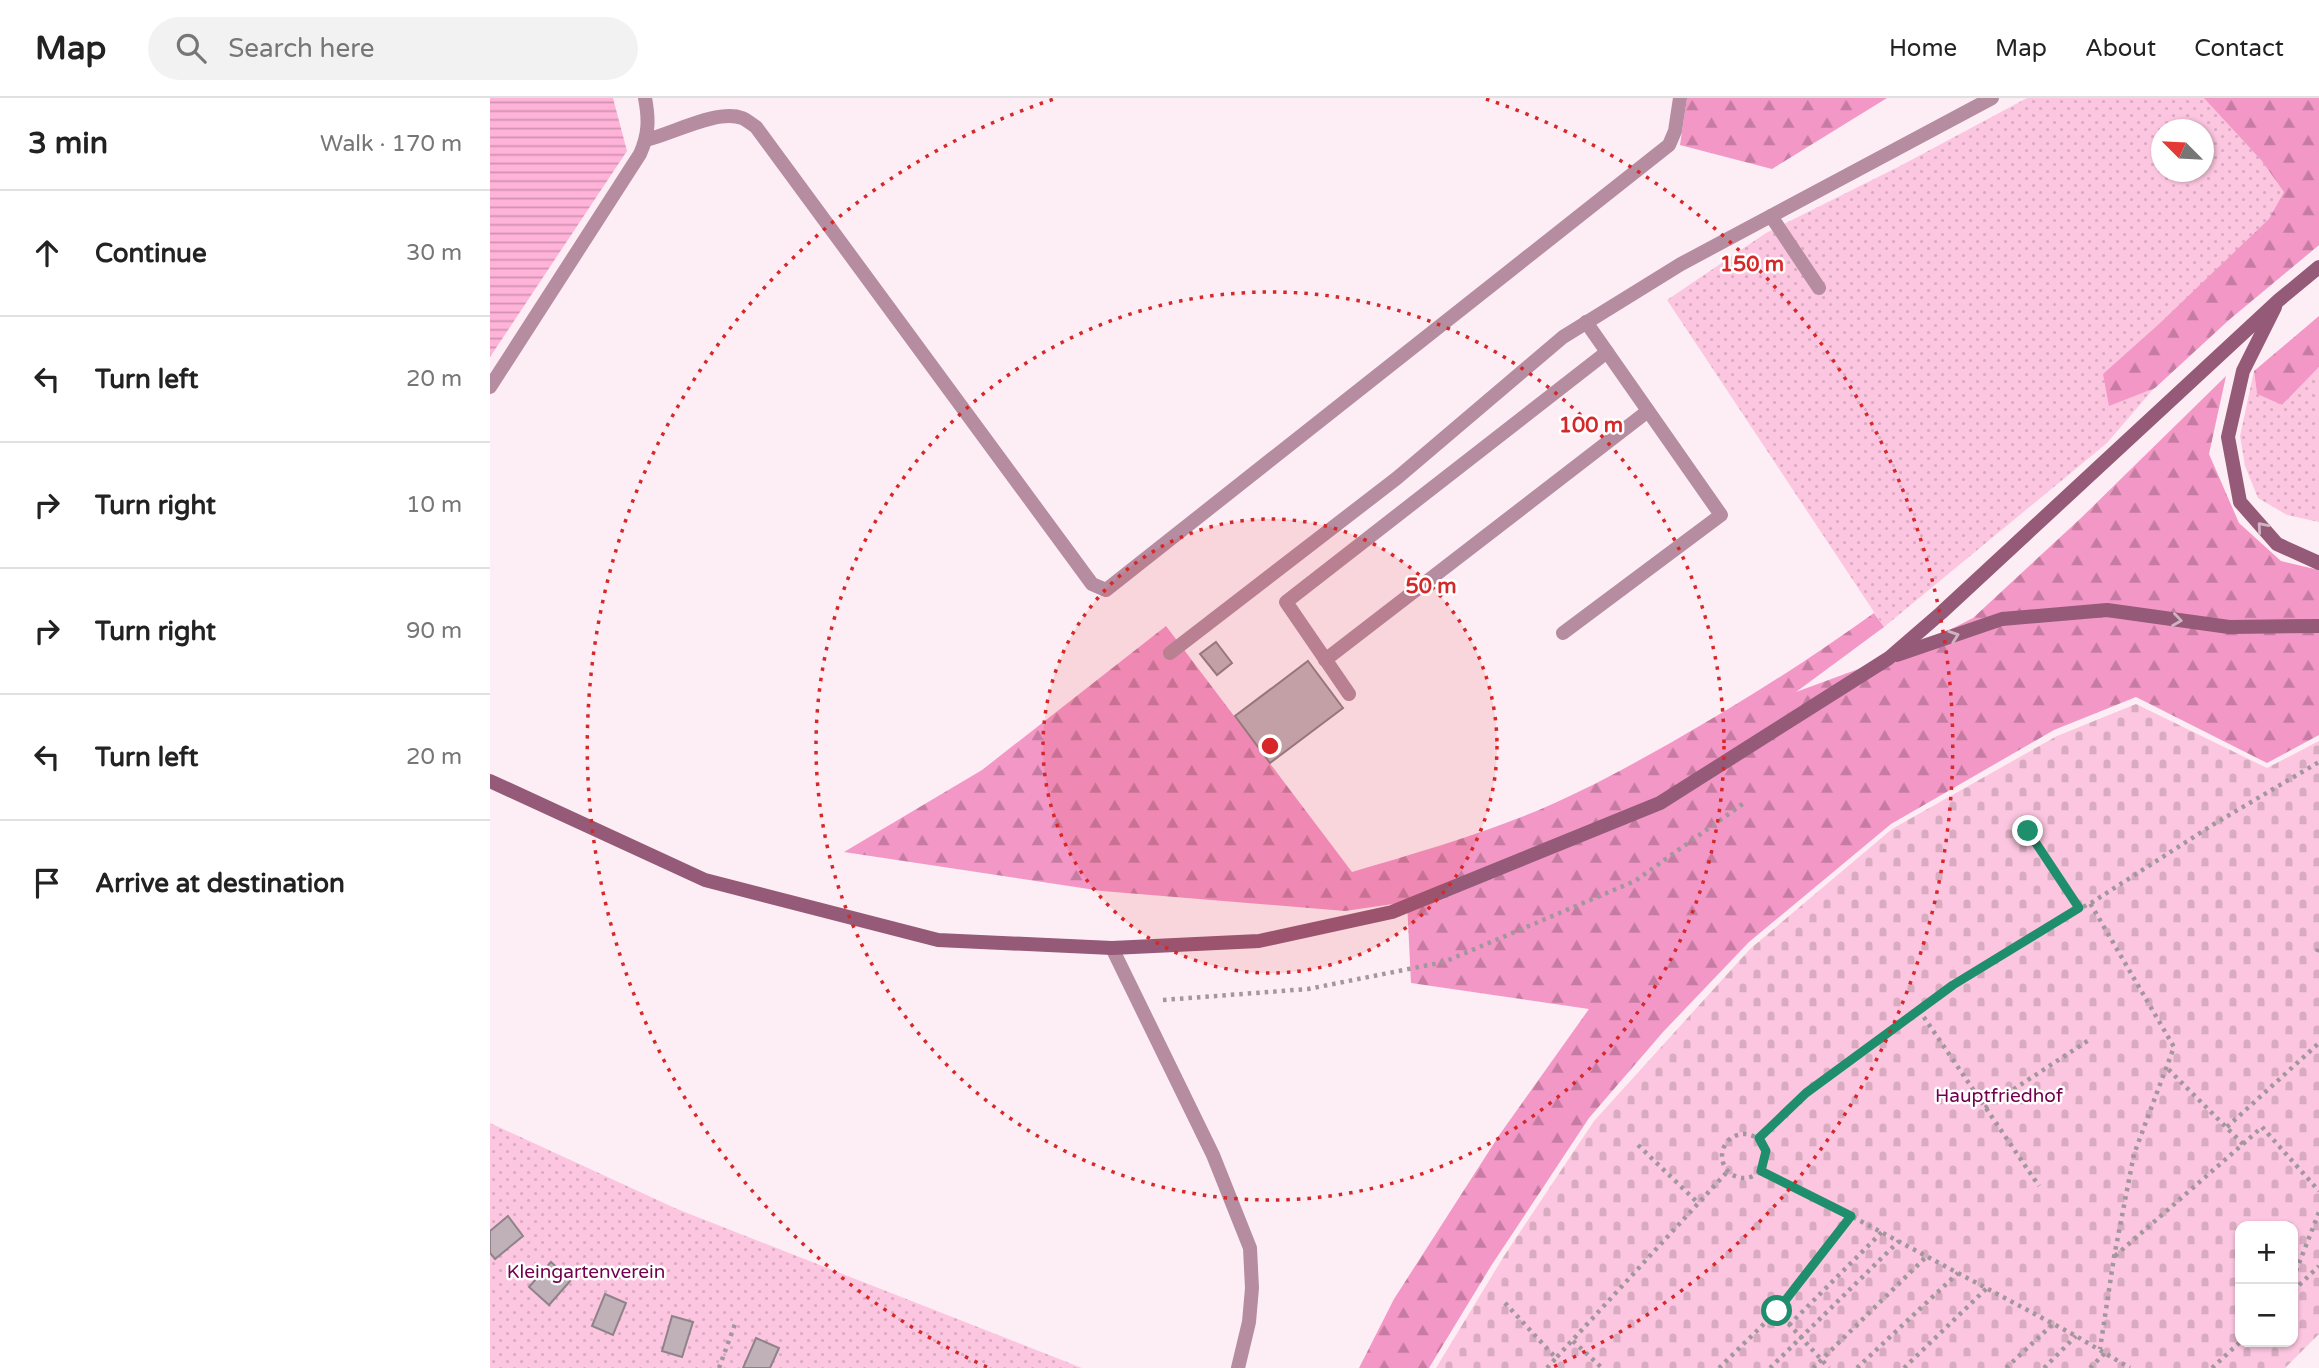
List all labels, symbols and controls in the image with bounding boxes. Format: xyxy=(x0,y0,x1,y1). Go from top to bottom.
search box xyxy=(148,17,638,80)
text: Map xyxy=(35,29,106,68)
icon: search xyxy=(172,29,210,67)
text: Search here xyxy=(228,33,374,64)
text: Home xyxy=(1889,34,1957,63)
text: Map xyxy=(1995,34,2047,63)
text: About xyxy=(2085,34,2156,63)
text: Contact xyxy=(2194,34,2284,63)
north arrow xyxy=(2151,119,2214,182)
text: 3 min xyxy=(28,125,108,162)
text: Walk · 170 m xyxy=(320,130,462,158)
icon: ahead xyxy=(28,234,66,272)
text: Continue xyxy=(95,238,207,269)
text: 30 m xyxy=(406,239,462,267)
text: 150 m xyxy=(1720,252,1784,277)
icon: left xyxy=(28,360,66,398)
text: Turn left xyxy=(95,364,198,395)
text: 20 m xyxy=(406,365,462,393)
text: 100 m xyxy=(1559,413,1623,438)
icon: right xyxy=(28,486,66,524)
text: Turn right xyxy=(95,490,216,521)
text: 10 m xyxy=(406,491,462,519)
one-way arrow xyxy=(2258,522,2271,535)
text: 50 m xyxy=(1405,574,1457,599)
icon: right xyxy=(28,612,66,650)
one-way arrow xyxy=(2171,612,2183,627)
text: Turn right xyxy=(95,616,216,647)
text: 90 m xyxy=(406,617,462,645)
one-way arrow xyxy=(1947,630,1959,644)
centre of rings xyxy=(1258,734,1282,758)
icon: left xyxy=(28,738,66,776)
text: Turn left xyxy=(95,742,198,773)
text: 20 m xyxy=(406,743,462,771)
route end xyxy=(2012,815,2043,846)
icon: arrive xyxy=(28,864,66,902)
text: Arrive at destination xyxy=(95,868,345,899)
park label: Hauptfriedhof xyxy=(1935,1085,2064,1107)
map controls xyxy=(2235,1221,2298,1347)
button: + xyxy=(2235,1221,2298,1284)
park label: Kleingartenverein xyxy=(507,1261,665,1283)
button: − xyxy=(2235,1284,2298,1347)
route start xyxy=(1761,1295,1792,1326)

